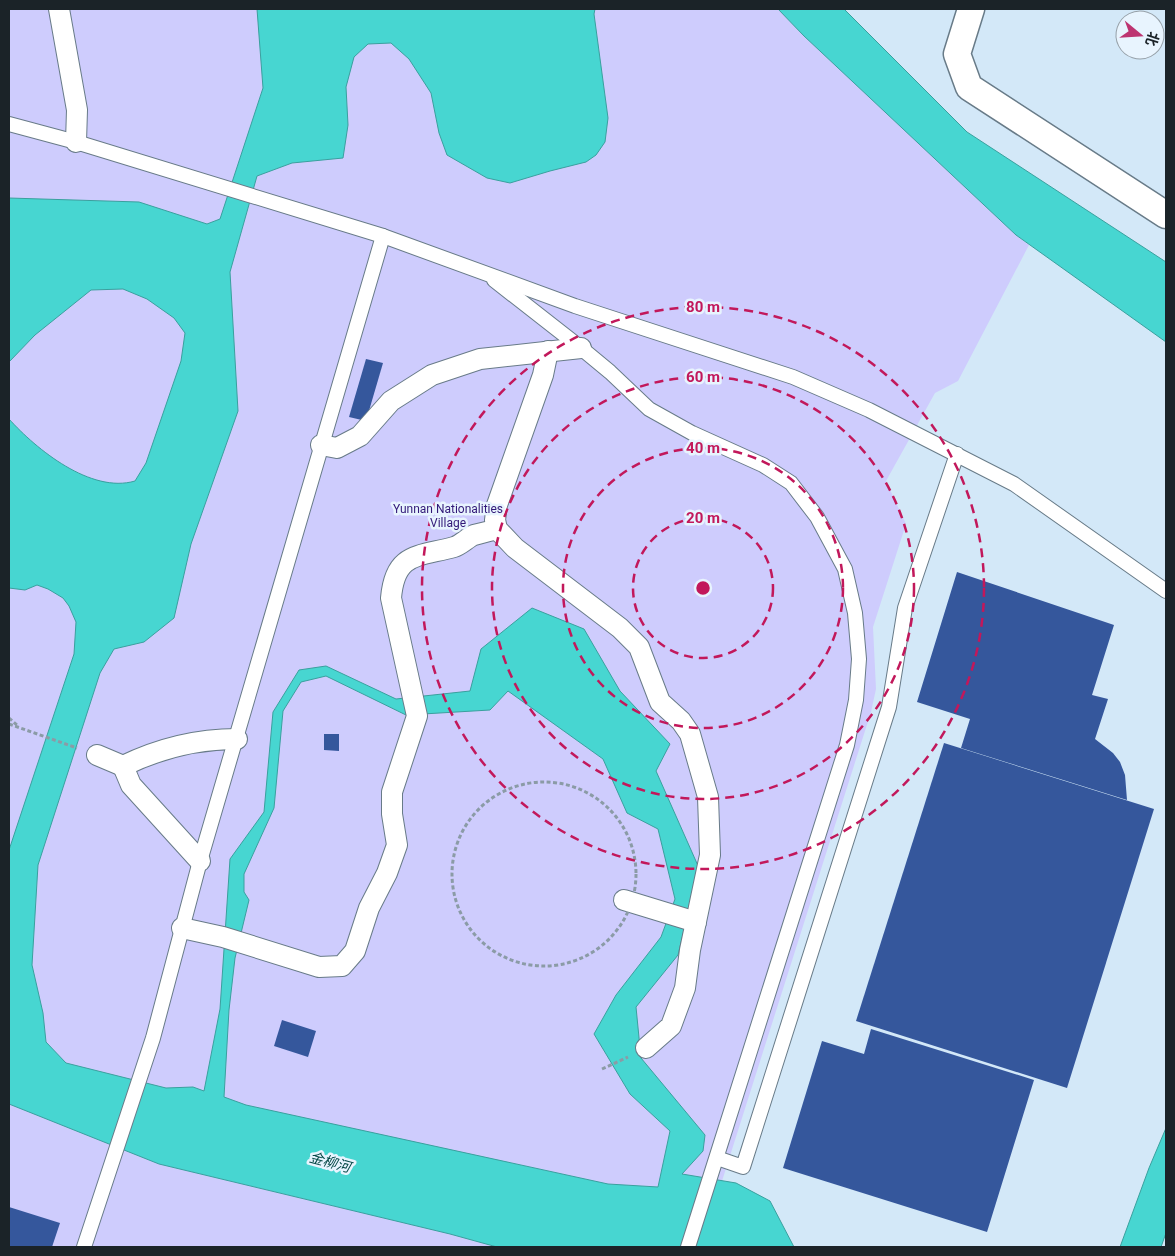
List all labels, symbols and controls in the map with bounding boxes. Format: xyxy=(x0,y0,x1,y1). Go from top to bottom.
north arrow xyxy=(1115,10,1165,60)
text: 北 xyxy=(1143,30,1162,48)
text: 80 m xyxy=(686,298,720,316)
text: 60 m xyxy=(686,368,720,386)
text: 40 m xyxy=(686,439,720,457)
park label: Yunnan Nationalities Village xyxy=(393,502,503,530)
text: 20 m xyxy=(686,509,720,527)
centre of rings xyxy=(694,579,712,597)
water label: 金柳河 xyxy=(308,1149,355,1176)

